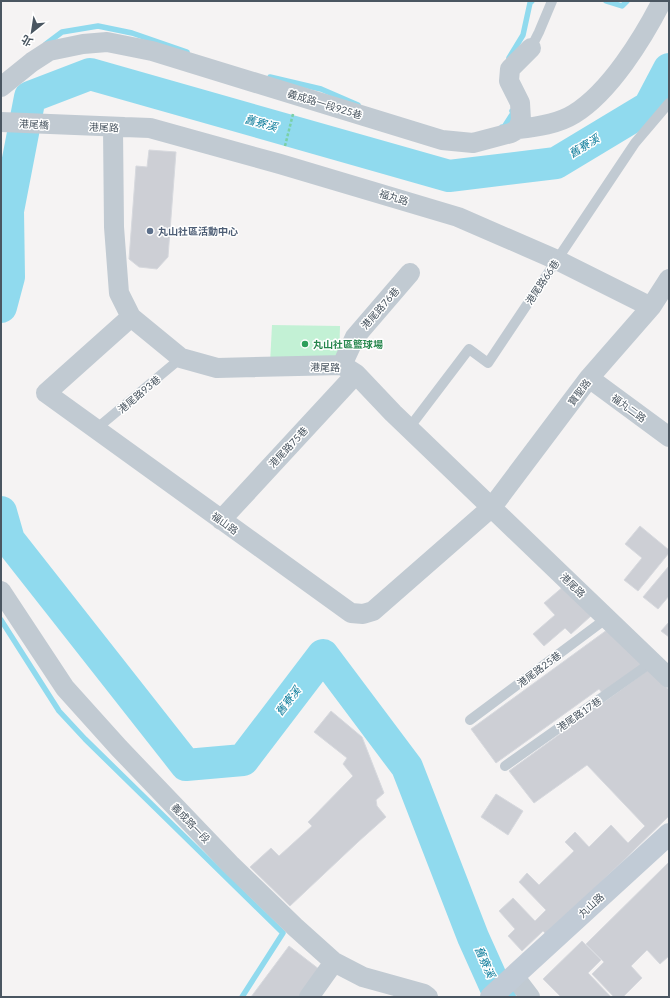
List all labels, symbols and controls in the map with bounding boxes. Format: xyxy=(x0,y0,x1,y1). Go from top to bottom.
north arrow xyxy=(12,12,52,52)
text: 北 xyxy=(19,33,35,49)
street label: 義成路一段925巷 xyxy=(286,87,364,121)
water label: 舊寮溪 xyxy=(243,112,281,134)
street label: 港尾橋 xyxy=(19,117,49,131)
street label: 港尾路 xyxy=(89,120,119,134)
water label: 舊寮溪 xyxy=(566,130,603,160)
street label: 福丸路 xyxy=(378,187,410,207)
place label: 丸山社區活動中心 xyxy=(158,225,238,237)
marker: 丸山社區活動中心 xyxy=(145,226,155,236)
street label: 港尾路66巷 xyxy=(523,257,561,307)
street label: 港尾路76巷 xyxy=(359,285,401,331)
place label: 丸山社區籃球場 xyxy=(313,338,383,350)
marker: 丸山社區籃球場 xyxy=(300,339,310,349)
street label: 港尾路 xyxy=(310,361,340,373)
street label: 港尾路93巷 xyxy=(115,373,163,415)
street label: 寶聖路 xyxy=(565,376,593,408)
street label: 福丸二路 xyxy=(609,391,649,425)
street label: 港尾路75巷 xyxy=(266,424,310,470)
street label: 福山路 xyxy=(209,509,241,537)
street label: 港尾路 xyxy=(558,570,588,600)
street label: 港尾路25巷 xyxy=(515,649,563,689)
water label: 舊寮溪 xyxy=(272,682,304,718)
street label: 港尾路17巷 xyxy=(554,694,604,734)
street label: 義成路一段 xyxy=(169,801,213,845)
street label: 丸山路 xyxy=(576,890,606,920)
water label: 舊寮溪 xyxy=(473,944,499,981)

